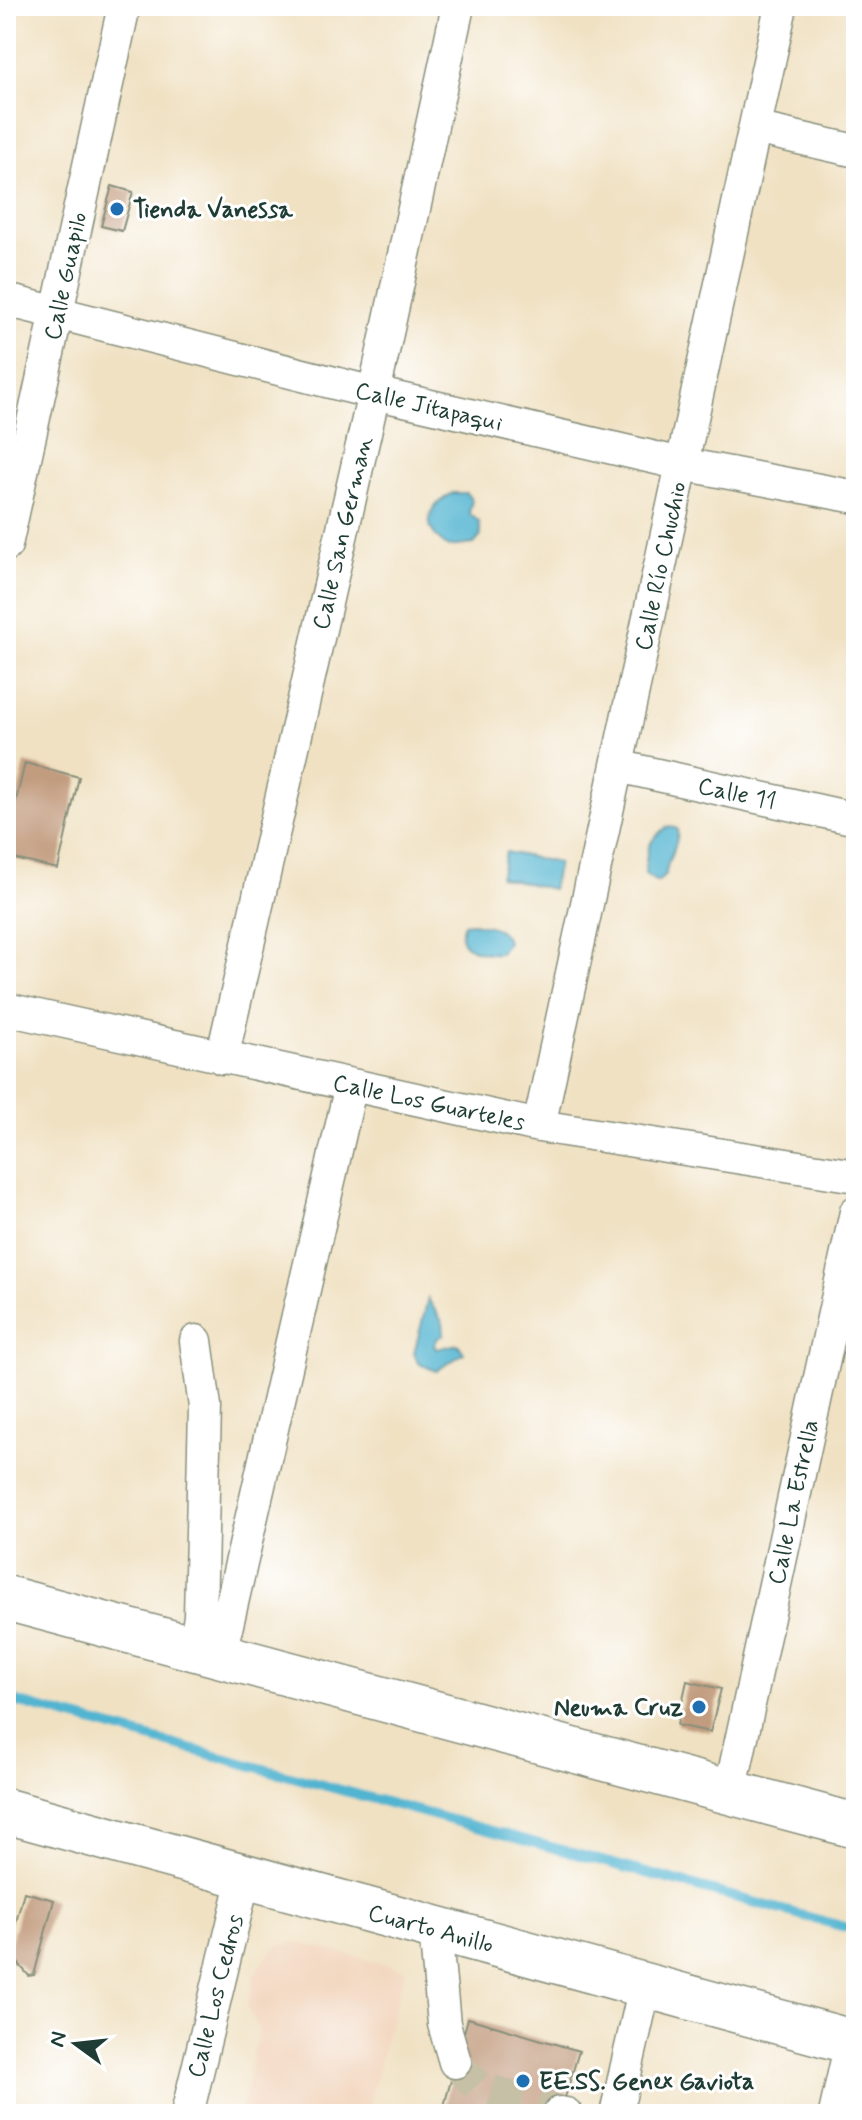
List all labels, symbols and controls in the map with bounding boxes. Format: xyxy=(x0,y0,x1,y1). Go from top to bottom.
place label: Tienda Vanessa xyxy=(133,195,293,226)
marker: Tienda Vanessa xyxy=(108,200,126,218)
street label: Calle Guapilo xyxy=(38,209,95,343)
street label: Calle Jitapaqui xyxy=(352,375,505,439)
street label: Calle San German xyxy=(306,434,381,633)
street label: Calle Río Chuchio xyxy=(628,479,695,654)
street label: Calle 11 xyxy=(695,771,779,818)
street label: Calle Los Guarteles xyxy=(330,1068,528,1139)
street label: Calle La Estrella xyxy=(762,1417,827,1588)
place label: Neuma Cruz xyxy=(554,1693,683,1724)
marker: Neuma Cruz xyxy=(690,1698,708,1716)
street label: Cuarto Anillo xyxy=(364,1898,497,1961)
street label: Calle Los Cedros xyxy=(181,1911,252,2081)
north arrow xyxy=(36,2004,116,2084)
text: N xyxy=(43,2029,74,2050)
place label: EE.SS. Genex Gaviota xyxy=(539,2067,754,2098)
marker: EE.SS. Genex Gaviota xyxy=(514,2072,532,2090)

